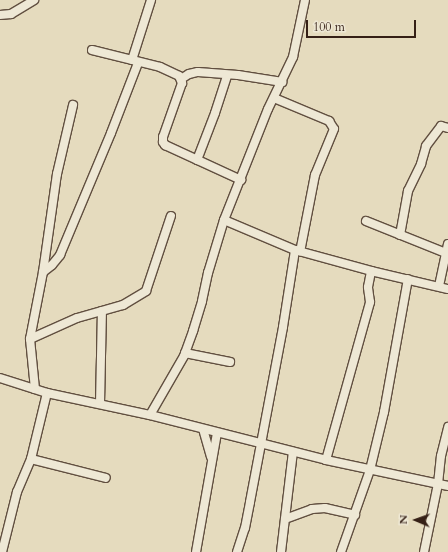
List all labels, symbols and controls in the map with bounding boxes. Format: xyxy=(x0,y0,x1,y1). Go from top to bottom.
scale bar xyxy=(308,12,418,38)
text: 100 m xyxy=(313,19,345,35)
north arrow xyxy=(396,500,436,540)
text: N xyxy=(396,515,411,525)

